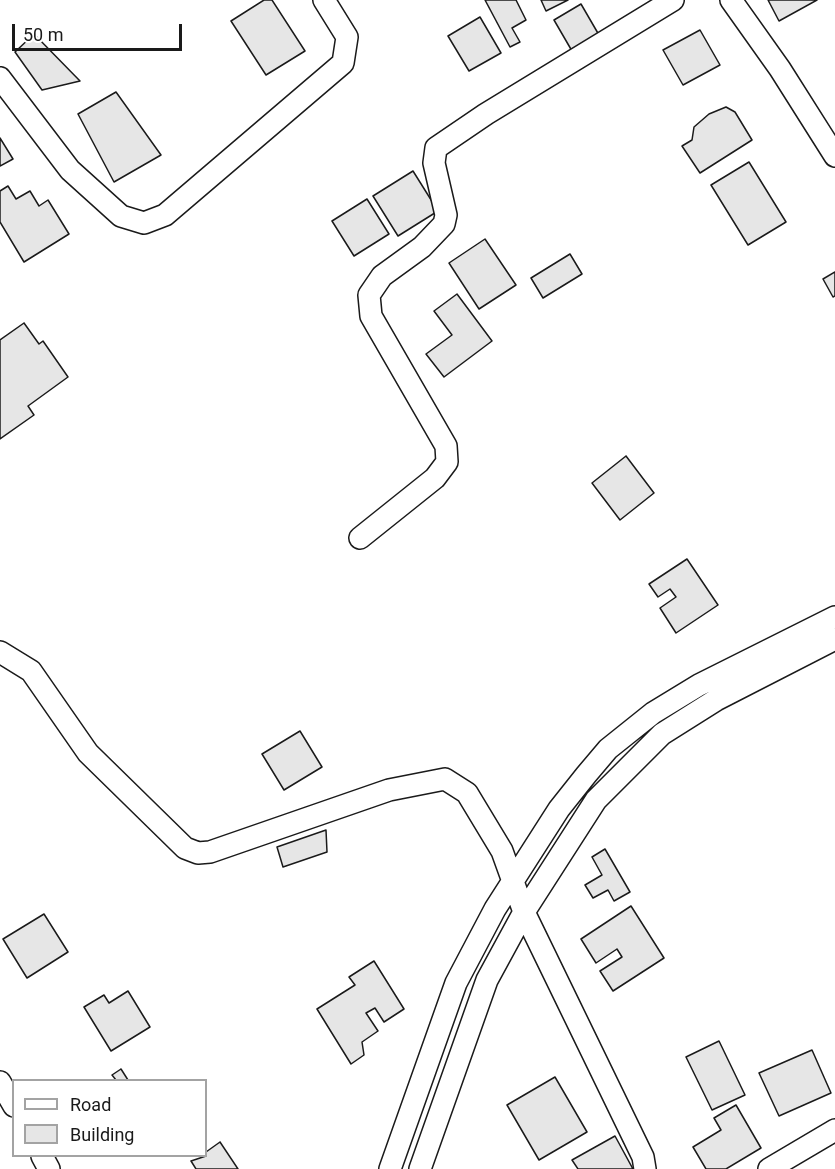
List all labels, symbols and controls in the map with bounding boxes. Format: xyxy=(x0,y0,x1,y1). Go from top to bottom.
scale bar xyxy=(15,12,184,50)
text: 50 m xyxy=(23,24,63,45)
legend xyxy=(12,1079,207,1157)
text: Road xyxy=(70,1094,111,1115)
text: Building xyxy=(70,1124,134,1145)

